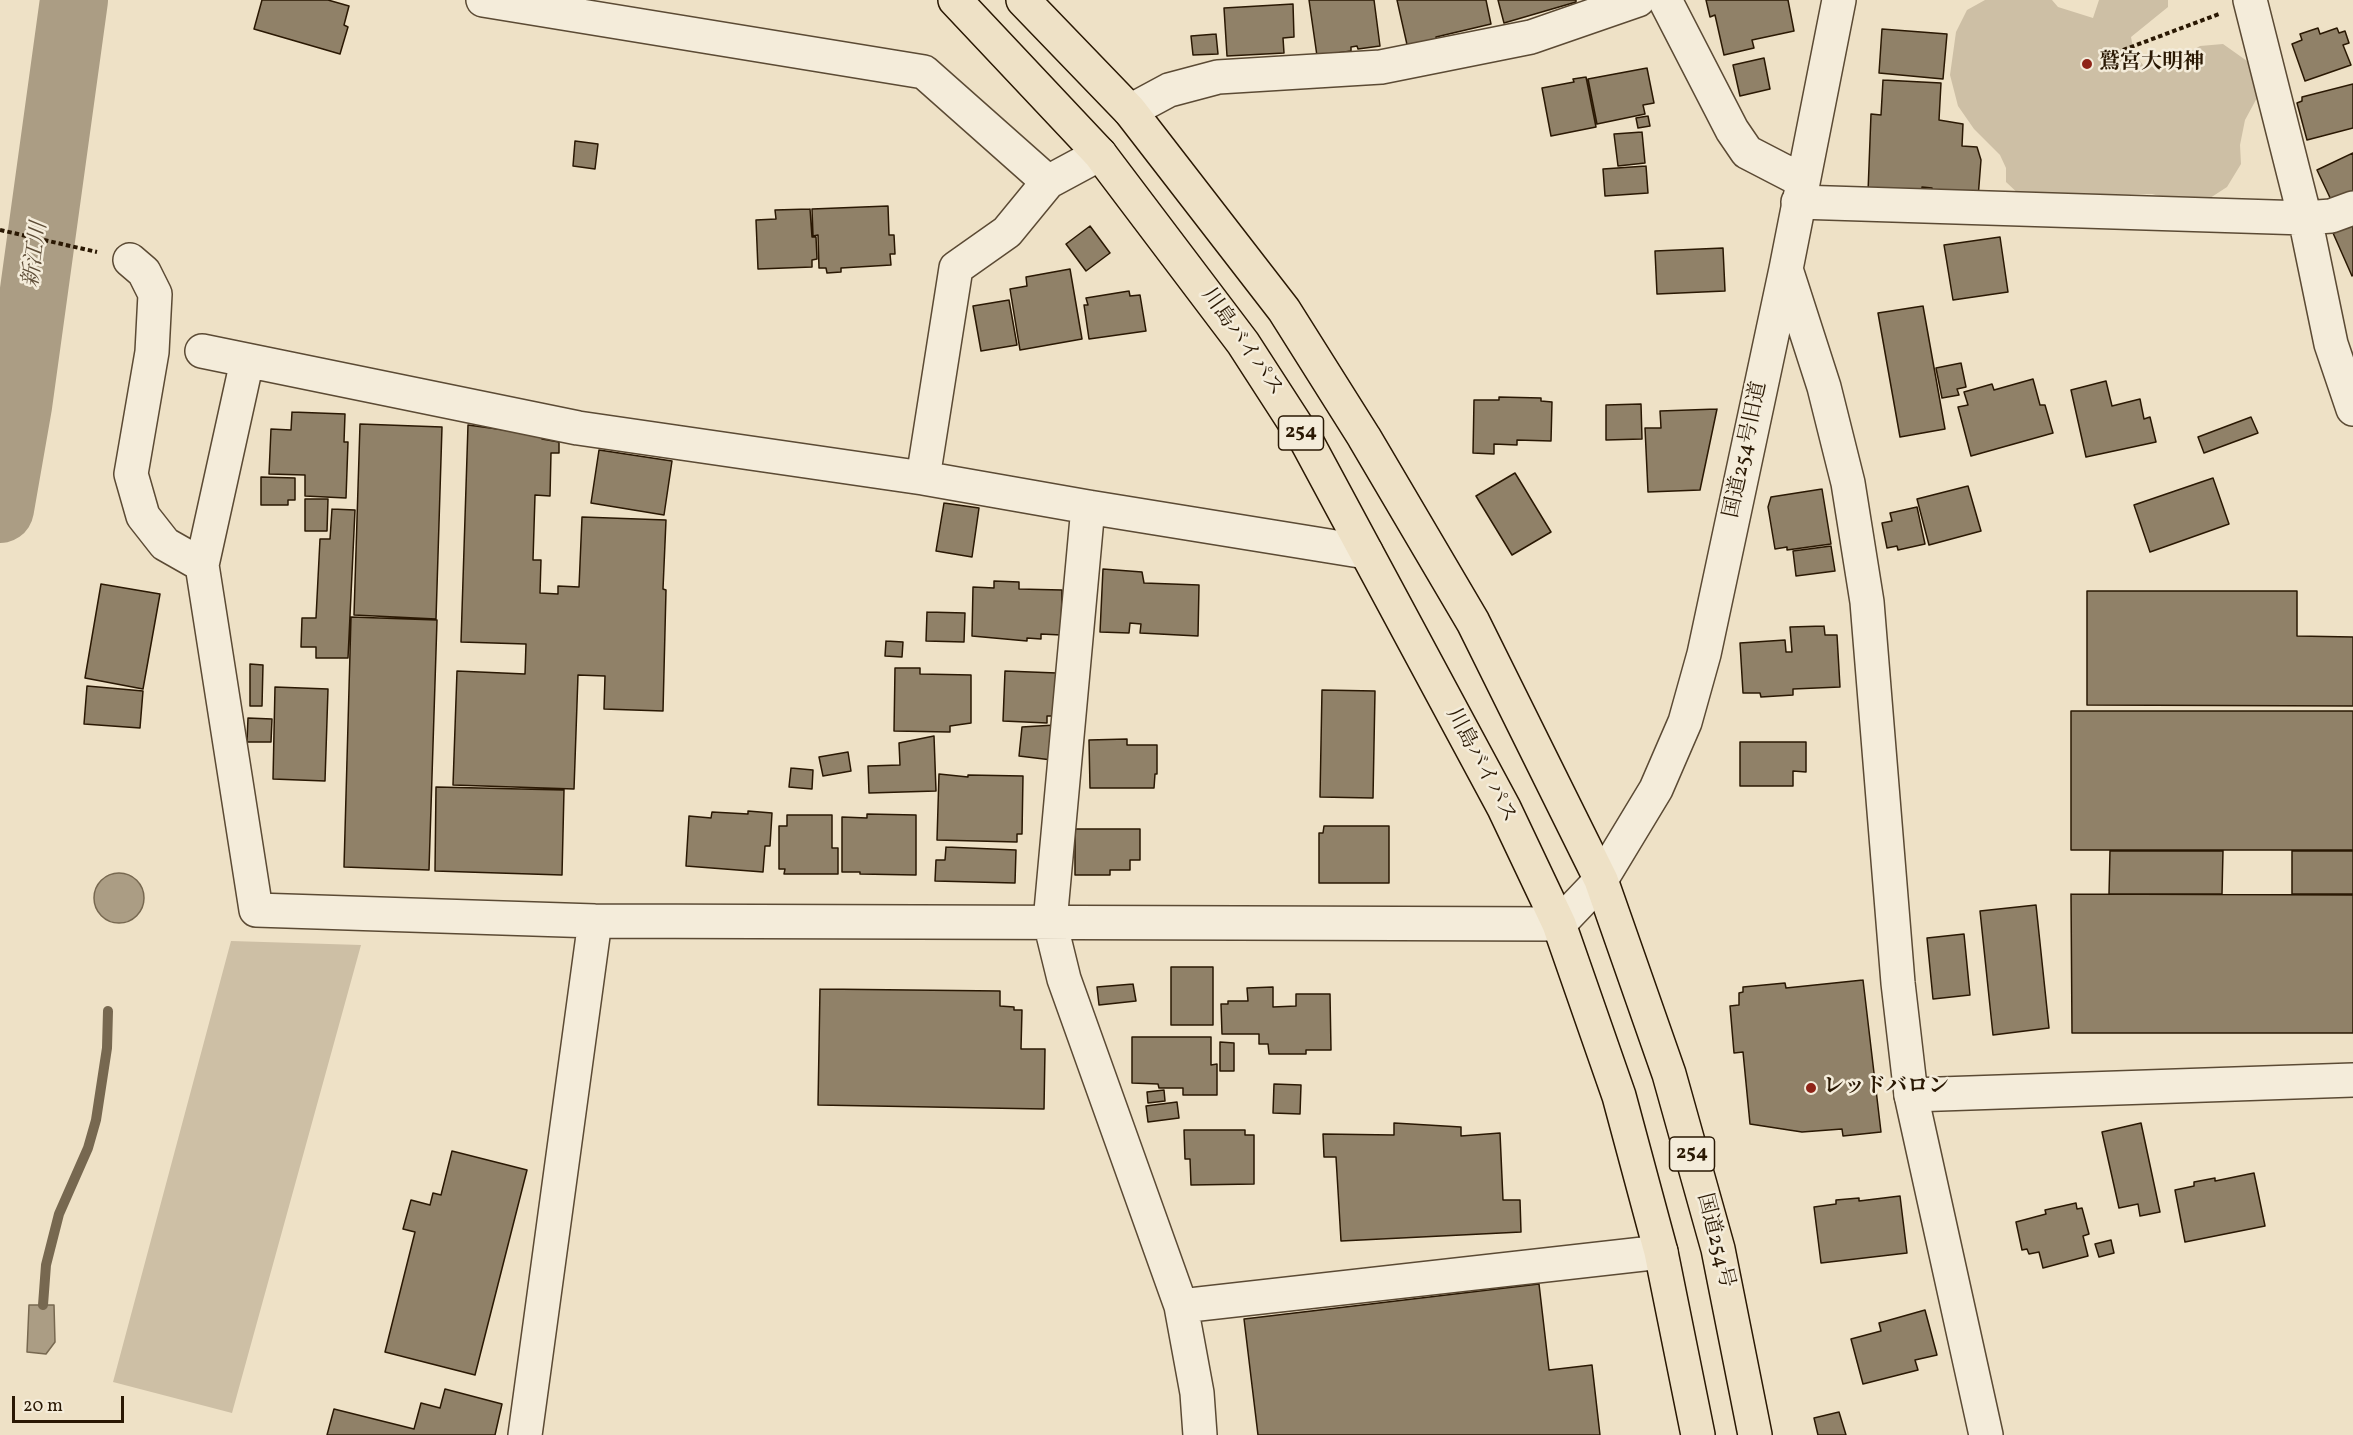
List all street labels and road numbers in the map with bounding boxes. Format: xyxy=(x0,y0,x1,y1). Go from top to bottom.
street label: 川島バイパス xyxy=(1195,284,1287,402)
street label: 国道254号旧道 xyxy=(1720,379,1774,521)
road number: 254 xyxy=(1278,416,1324,450)
street label: 川島バイパス xyxy=(1439,704,1521,828)
road number: 254 xyxy=(1670,1137,1714,1171)
street label: 国道254号 xyxy=(1690,1191,1738,1291)

